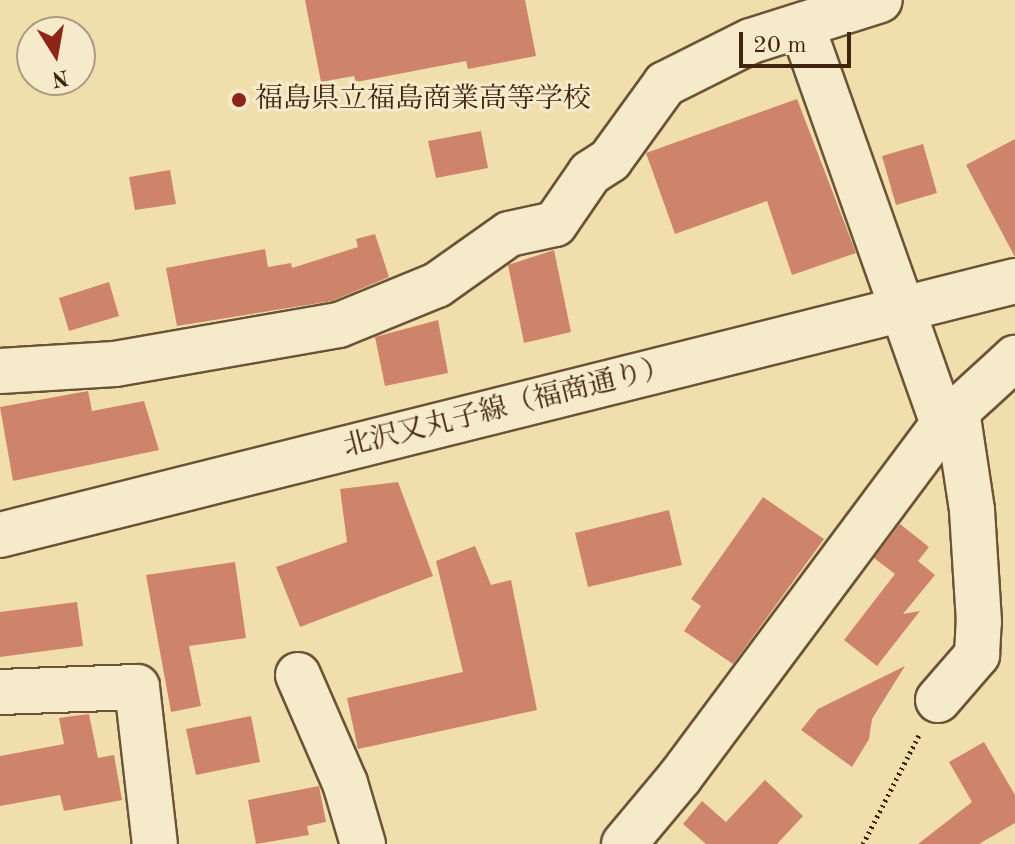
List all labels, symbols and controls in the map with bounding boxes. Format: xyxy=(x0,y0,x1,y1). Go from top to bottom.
north arrow xyxy=(16,16,96,96)
scale bar xyxy=(743,16,855,66)
text: 20 m xyxy=(753,34,807,58)
text: N xyxy=(50,65,71,90)
place label: 福島県立福島商業高等学校 xyxy=(255,83,591,117)
marker: 福島県立福島商業高等学校 xyxy=(230,91,248,109)
street label: 北沢又丸子線（福商通り） xyxy=(340,351,674,465)

